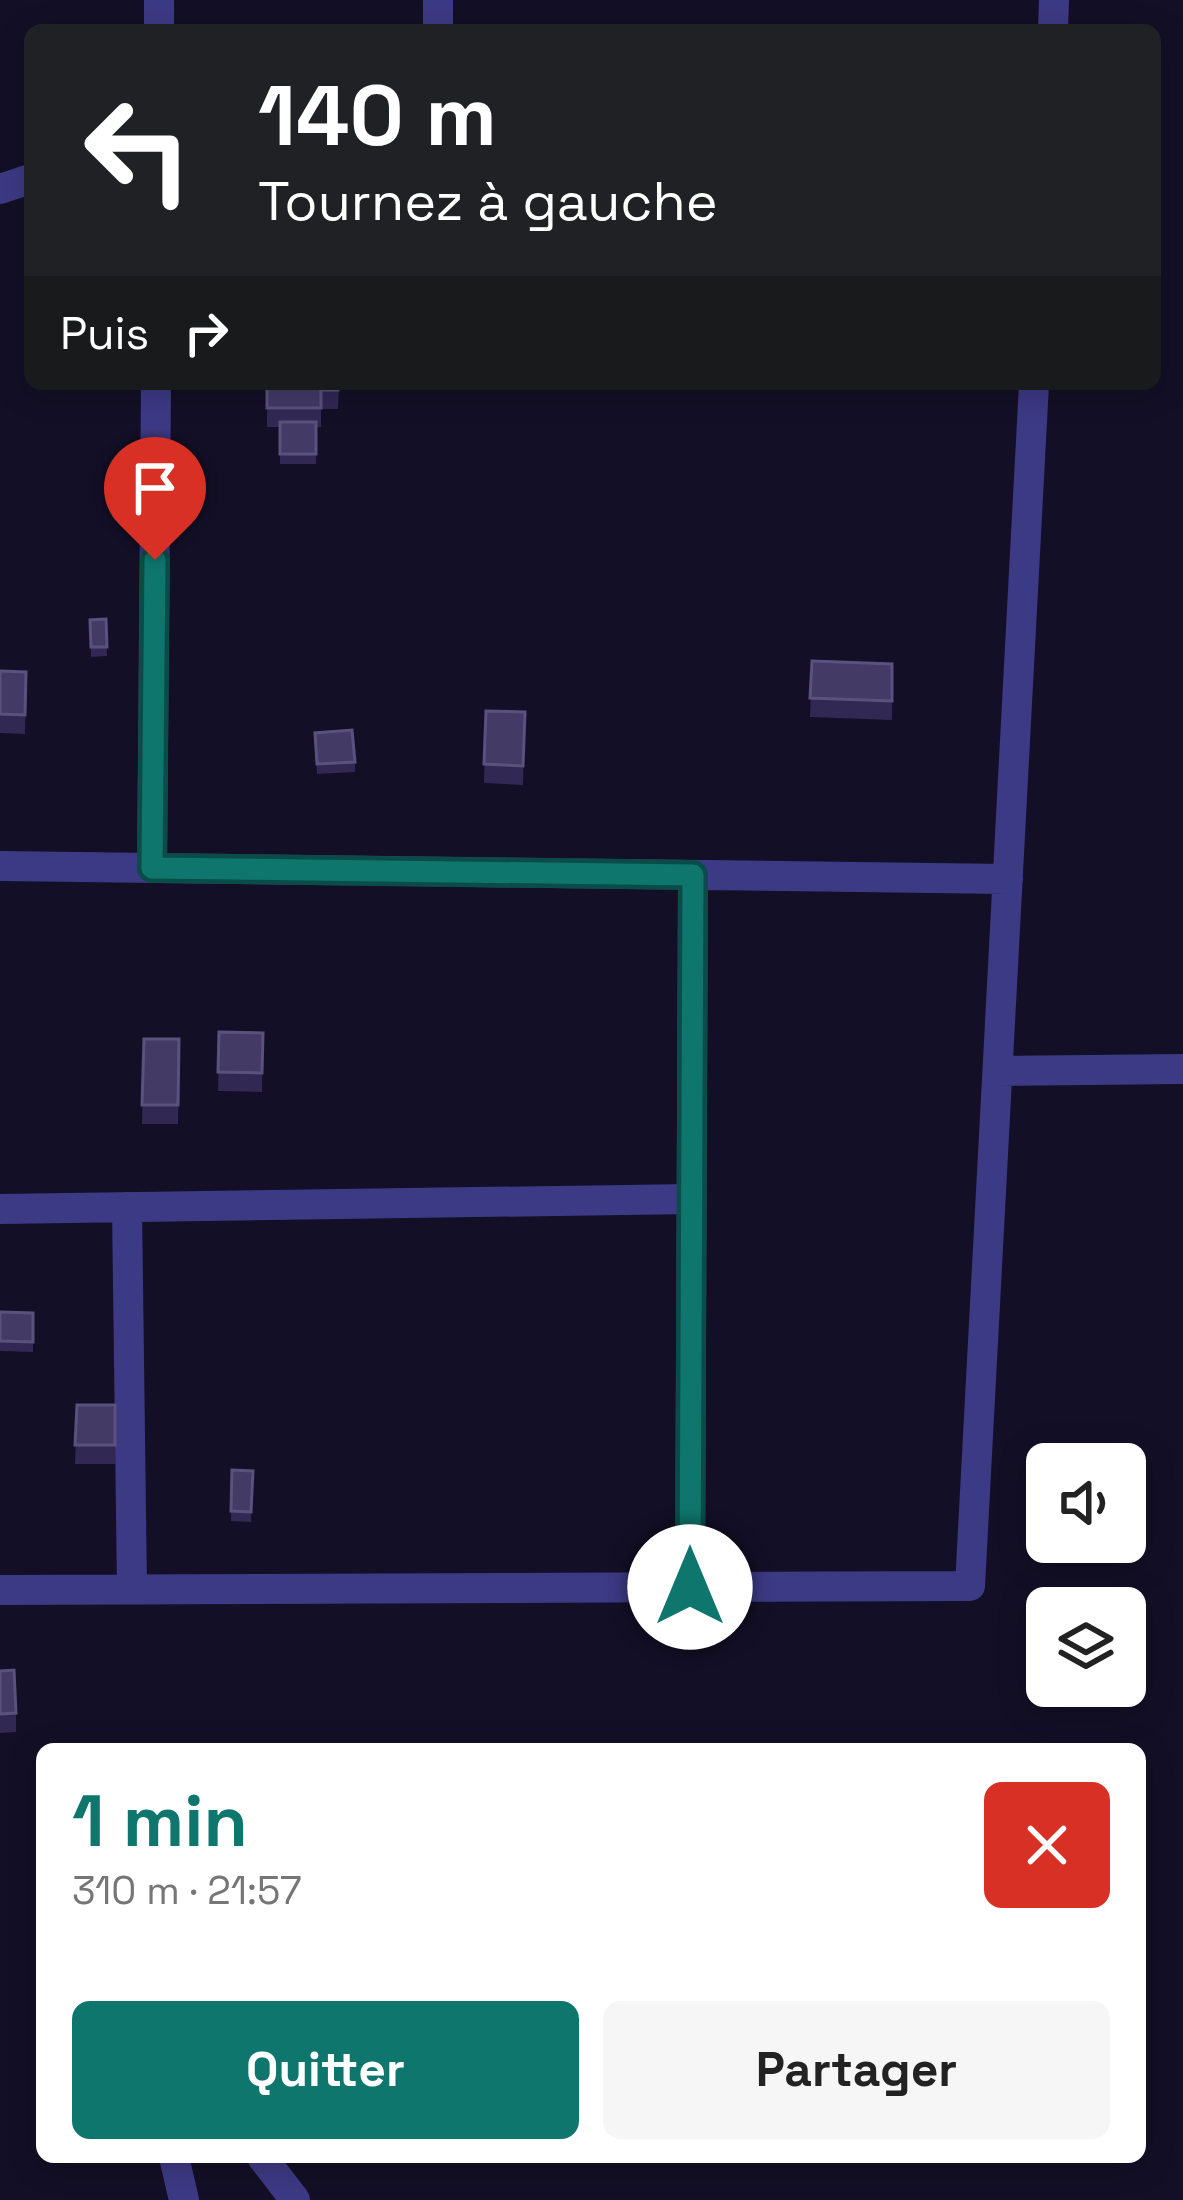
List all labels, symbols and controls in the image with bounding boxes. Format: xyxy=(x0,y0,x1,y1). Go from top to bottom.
text: 140 m xyxy=(258,62,497,170)
icon: left xyxy=(60,72,216,228)
text: Tournez à gauche xyxy=(258,167,718,236)
icon: right xyxy=(173,300,239,366)
text: Puis xyxy=(60,305,149,362)
pin xyxy=(104,437,206,560)
icon: arrive xyxy=(122,455,188,521)
map controls xyxy=(1026,1443,1146,1707)
button: sound xyxy=(1026,1443,1146,1563)
position arrow xyxy=(627,1524,753,1650)
button: layers xyxy=(1026,1587,1146,1707)
text: 1 min xyxy=(72,1775,248,1867)
button: close xyxy=(984,1782,1110,1908)
text: 310 m · 21:57 xyxy=(72,1866,302,1915)
button: Quitter xyxy=(72,2001,579,2139)
button: Partager xyxy=(603,2001,1110,2139)

